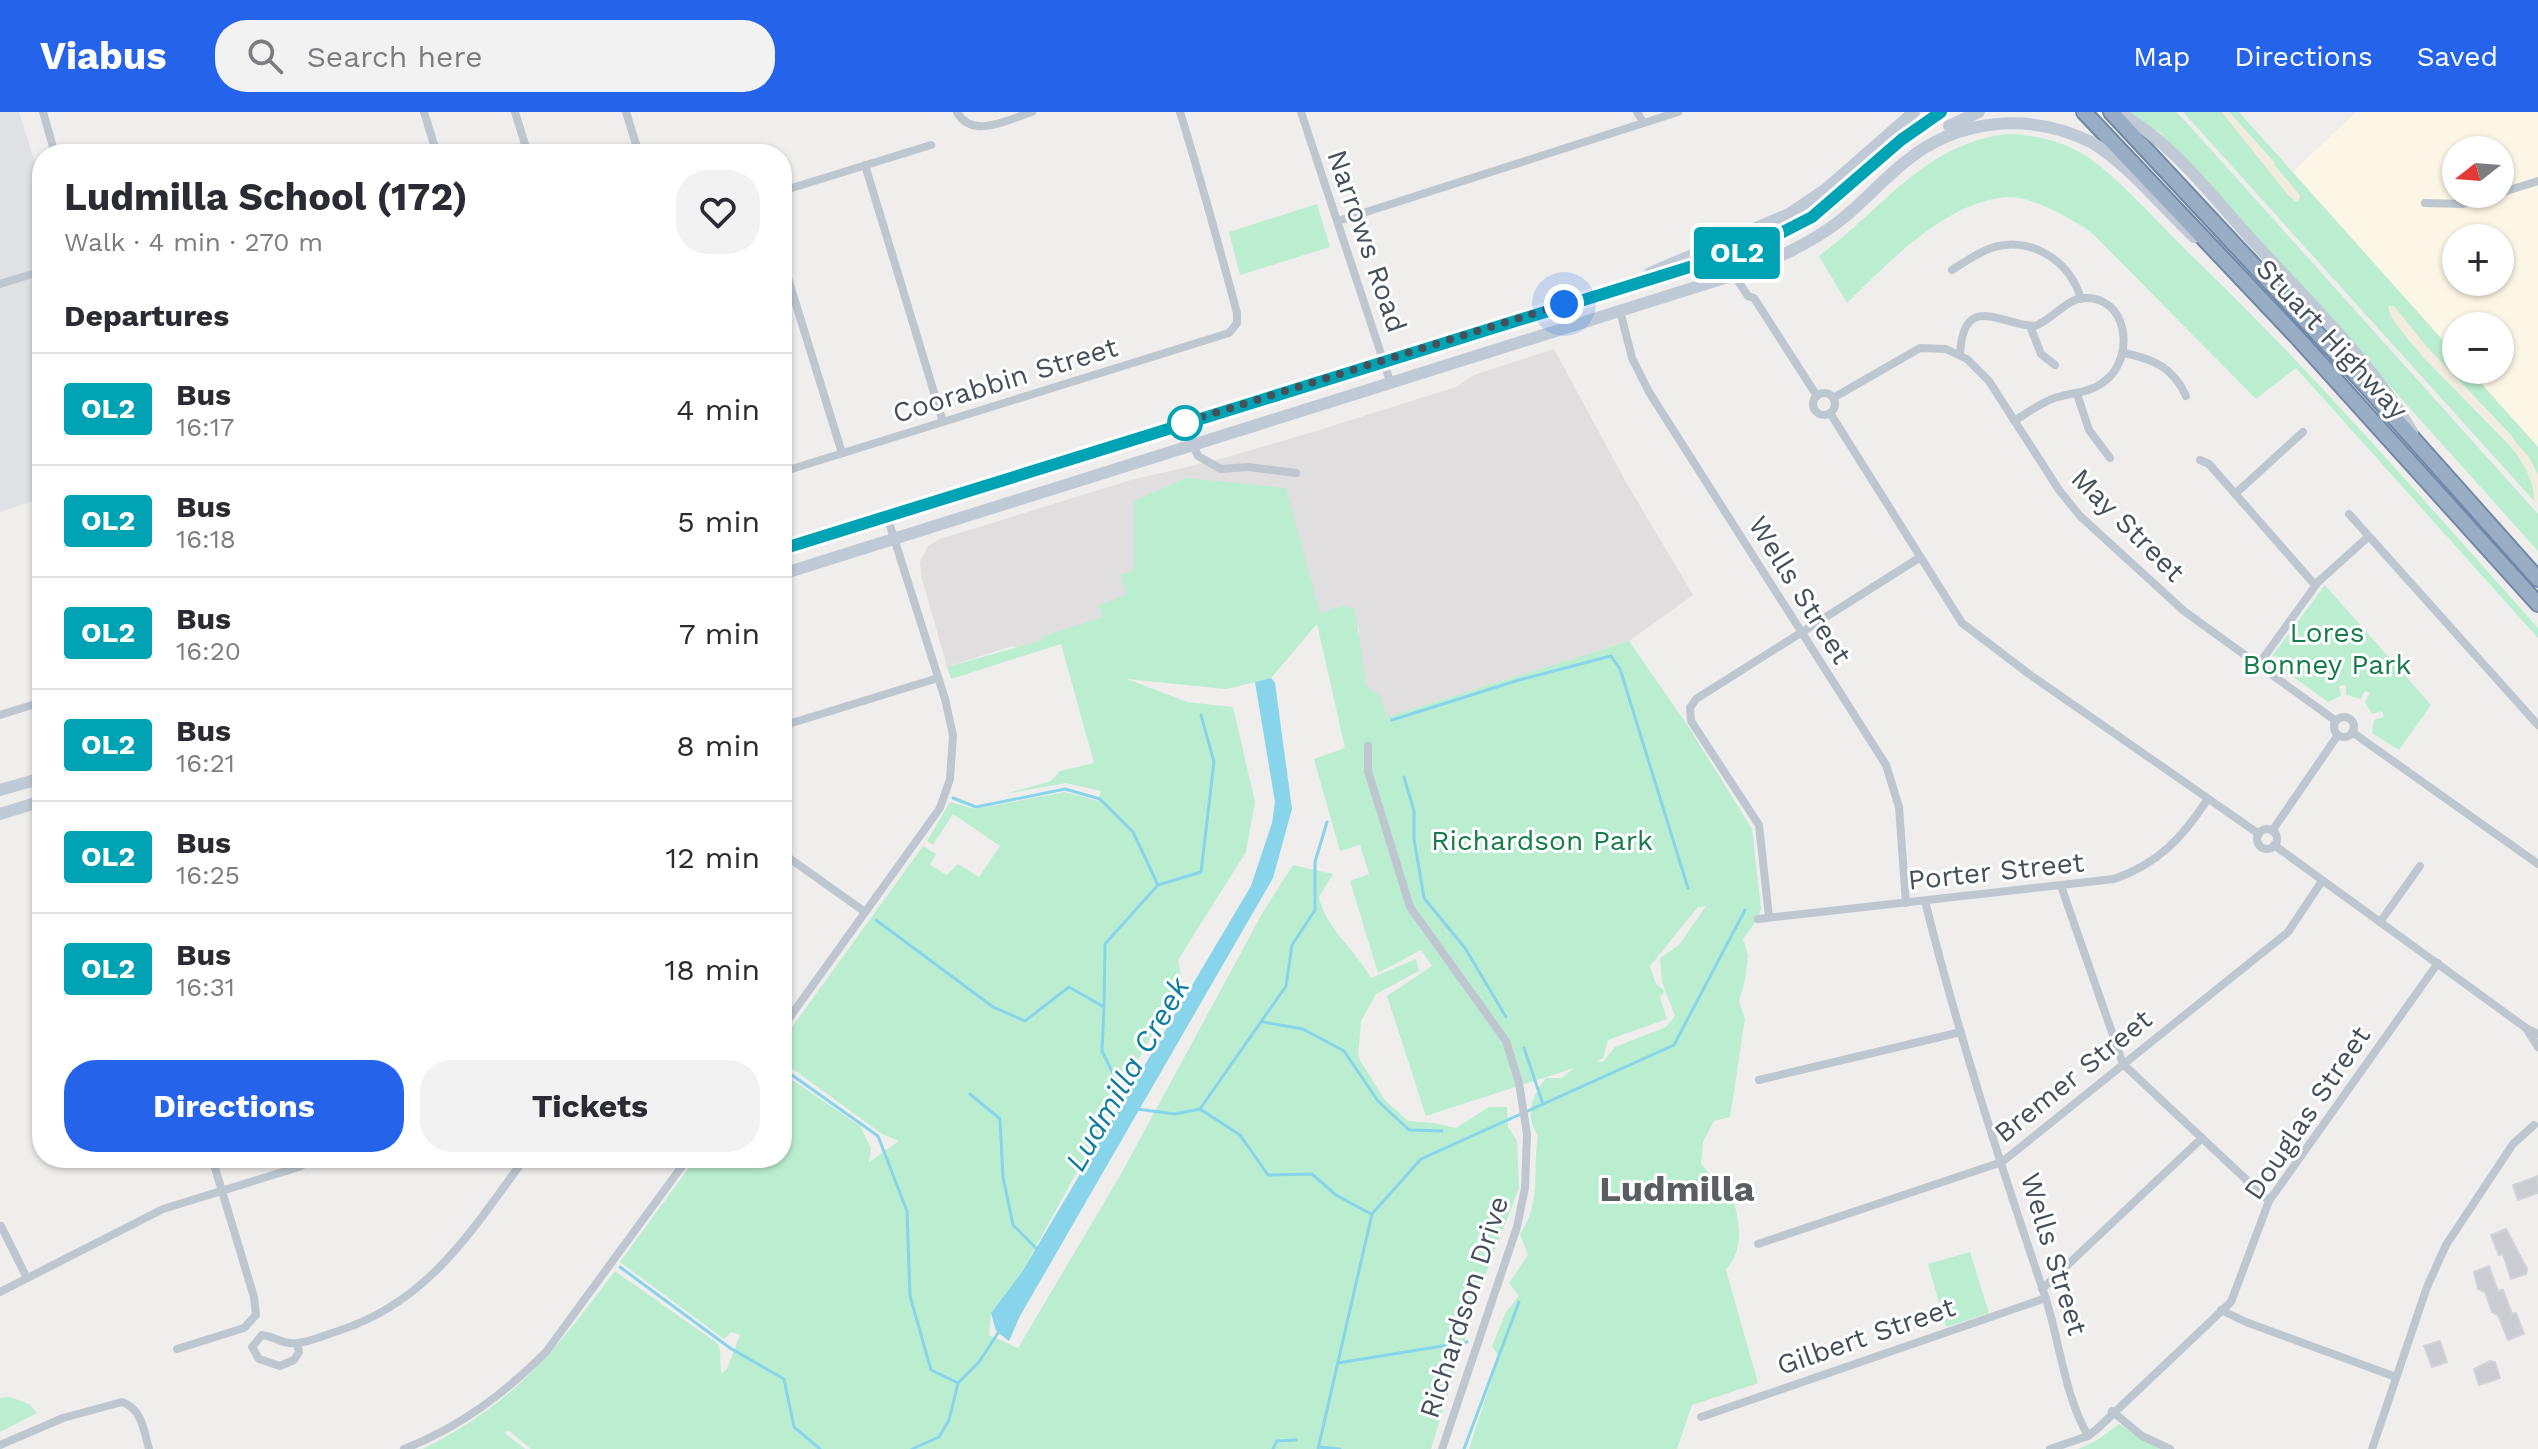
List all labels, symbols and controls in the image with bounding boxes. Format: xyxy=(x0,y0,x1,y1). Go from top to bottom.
search box xyxy=(215,20,775,92)
text: Viabus xyxy=(40,34,167,78)
icon: search xyxy=(243,34,287,78)
text: Search here xyxy=(307,39,482,74)
text: Map xyxy=(2133,40,2190,73)
text: Directions xyxy=(2234,40,2373,73)
text: Saved xyxy=(2417,40,2498,73)
north arrow xyxy=(2442,136,2514,208)
map controls xyxy=(2442,136,2514,384)
street label: Narrows Road xyxy=(1320,145,1414,337)
button: heart xyxy=(676,170,760,254)
text: Ludmilla School (172) xyxy=(64,175,468,219)
button: + xyxy=(2442,224,2514,296)
text: Walk · 4 min · 270 m xyxy=(64,227,323,257)
line badge: OL2 xyxy=(1691,227,1783,279)
text: OL2 xyxy=(1710,236,1764,269)
street label: Stuart Highway xyxy=(2249,252,2415,426)
your location xyxy=(1544,284,1584,324)
text: Departures xyxy=(64,298,229,333)
button: − xyxy=(2442,312,2514,384)
street label: Coorabbin Street xyxy=(889,330,1122,430)
text: Bus xyxy=(176,377,231,412)
text: OL2 xyxy=(81,392,135,425)
text: 4 min xyxy=(676,392,760,427)
unlabelled marker xyxy=(1168,406,1202,440)
text: 16:17 xyxy=(176,412,234,442)
street label: May Street xyxy=(2065,462,2192,589)
text: Bus xyxy=(176,489,231,524)
text: OL2 xyxy=(81,504,135,537)
text: 5 min xyxy=(677,504,760,539)
street label: Wells Street xyxy=(1742,510,1859,670)
text: 16:18 xyxy=(176,524,236,554)
text: Bus xyxy=(176,601,231,636)
text: OL2 xyxy=(81,616,135,649)
text: 7 min xyxy=(679,616,760,651)
park label: Lores Bonney Park xyxy=(2243,616,2411,681)
text: 16:20 xyxy=(176,636,241,666)
text: Bus xyxy=(176,713,231,748)
text: OL2 xyxy=(81,728,135,761)
text: 8 min xyxy=(676,728,760,763)
text: 16:21 xyxy=(176,748,235,778)
park label: Richardson Park xyxy=(1431,824,1653,857)
text: Bus xyxy=(176,825,231,860)
text: OL2 xyxy=(81,840,135,873)
text: 12 min xyxy=(665,840,760,875)
street label: Porter Street xyxy=(1906,845,2086,897)
text: 16:25 xyxy=(176,860,240,890)
text: Bus xyxy=(176,937,231,972)
text: OL2 xyxy=(81,952,135,985)
text: 18 min xyxy=(664,952,760,987)
water label: Ludmilla Creek xyxy=(1057,970,1197,1177)
text: 16:31 xyxy=(176,972,235,1002)
street label: Bremer Street xyxy=(1988,1002,2159,1150)
street label: Douglas Street xyxy=(2237,1020,2377,1206)
button: Directions xyxy=(64,1060,404,1152)
button: Tickets xyxy=(420,1060,760,1152)
district label: Ludmilla xyxy=(1599,1168,1755,1210)
street label: Wells Street xyxy=(2014,1169,2094,1339)
street label: Richardson Drive xyxy=(1413,1192,1515,1422)
street label: Gilbert Street xyxy=(1773,1290,1960,1382)

